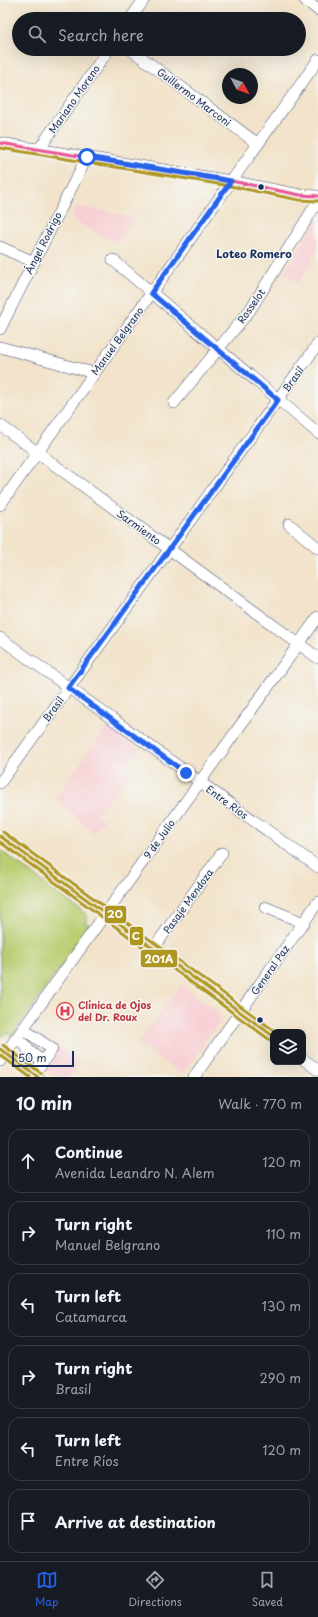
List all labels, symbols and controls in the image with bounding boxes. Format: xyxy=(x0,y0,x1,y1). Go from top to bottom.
search box xyxy=(12,12,306,56)
icon: search xyxy=(26,23,48,45)
text: Search here xyxy=(58,23,144,46)
street label: Mariano Moreno xyxy=(44,61,103,136)
street label: Guillermo Marconi xyxy=(154,64,235,130)
north arrow xyxy=(222,68,258,104)
route start xyxy=(78,148,96,166)
unlabelled marker xyxy=(256,182,266,192)
street label: Ángel Rodrigo xyxy=(20,209,65,276)
district label: Loteo Romero xyxy=(216,245,292,262)
street label: Rosselot xyxy=(233,285,268,326)
street label: Manuel Belgrano xyxy=(87,303,147,378)
street label: Brasil xyxy=(278,363,307,394)
street label: Sarmiento xyxy=(114,506,165,548)
street label: Brasil xyxy=(38,693,67,724)
route end xyxy=(177,764,195,782)
street label: Entre Ríos xyxy=(203,781,252,822)
street label: 9 de Julio xyxy=(139,816,178,861)
street label: Pasaje Mendoza xyxy=(159,865,217,936)
line badge: 20 xyxy=(104,905,127,924)
text: 20 xyxy=(107,905,123,922)
line badge: C xyxy=(129,926,144,946)
text: C xyxy=(132,927,140,944)
street label: General Paz xyxy=(247,941,293,998)
line badge: 201A xyxy=(140,949,178,968)
text: 201A xyxy=(145,950,174,967)
place label: Clínica de Ojos del Dr. Roux xyxy=(78,997,151,1024)
hospital icon: Clínica de Ojos del Dr. Roux xyxy=(55,1001,75,1021)
unlabelled marker xyxy=(255,1015,265,1025)
map controls xyxy=(270,1029,306,1065)
button: layers xyxy=(270,1029,306,1065)
scale bar xyxy=(12,1049,74,1068)
text: 50 m xyxy=(18,1049,47,1066)
text: 10 min xyxy=(16,1090,72,1116)
text: Walk · 770 m xyxy=(218,1094,302,1113)
text: Continue xyxy=(55,1140,123,1163)
icon: ahead xyxy=(17,1150,39,1172)
text: 120 m xyxy=(262,1152,301,1171)
text: Avenida Leandro N. Alem xyxy=(55,1163,215,1182)
text: Turn right xyxy=(55,1212,132,1235)
icon: right xyxy=(17,1222,39,1244)
text: 110 m xyxy=(266,1224,301,1243)
text: Manuel Belgrano xyxy=(55,1235,160,1254)
text: Turn left xyxy=(55,1284,121,1307)
icon: left xyxy=(17,1294,39,1316)
text: 130 m xyxy=(262,1296,301,1315)
text: Catamarca xyxy=(55,1307,127,1326)
text: Turn right xyxy=(55,1356,132,1379)
icon: right xyxy=(17,1366,39,1388)
text: 290 m xyxy=(260,1368,301,1387)
text: Brasil xyxy=(55,1379,92,1398)
text: Turn left xyxy=(55,1428,121,1451)
icon: left xyxy=(17,1438,39,1460)
text: 120 m xyxy=(262,1440,301,1459)
text: Entre Ríos xyxy=(55,1451,119,1470)
icon: arrive xyxy=(17,1510,39,1532)
text: Arrive at destination xyxy=(55,1510,216,1533)
tab: Map xyxy=(35,1569,58,1610)
tab: Directions xyxy=(128,1569,182,1610)
tab: Saved xyxy=(252,1569,283,1610)

